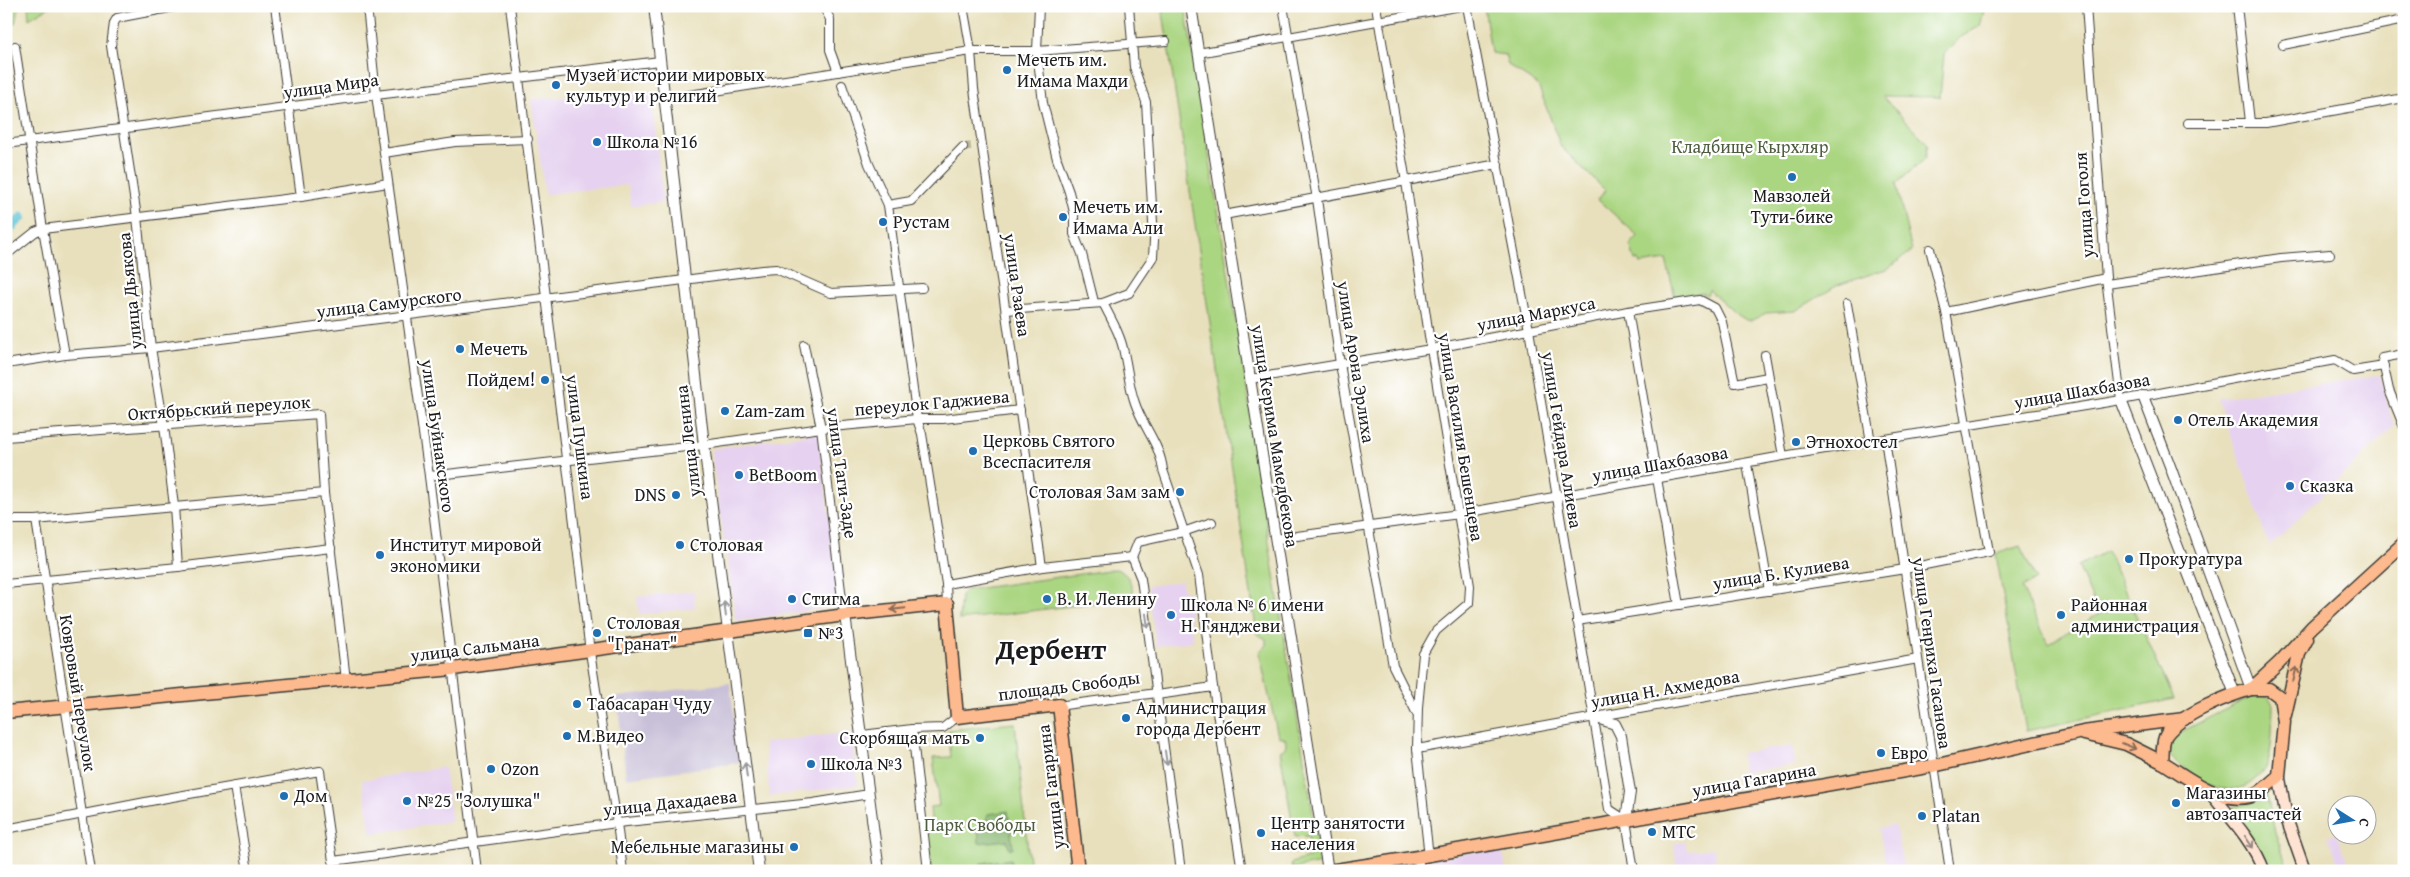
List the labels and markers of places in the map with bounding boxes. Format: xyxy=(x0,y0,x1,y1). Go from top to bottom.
place label: Мечеть им. Имама Махди xyxy=(1017,46,1129,94)
place label: Музей истории мировых культур и религий xyxy=(566,61,766,109)
marker: Мечеть им. Имама Махди xyxy=(1001,64,1013,76)
marker: Музей истории мировых культур и религий xyxy=(550,79,562,91)
place label: Школа №16 xyxy=(607,128,697,155)
marker: Школа №16 xyxy=(591,136,603,148)
marker: Мавзолей Тути-бике xyxy=(1786,171,1798,183)
place label: Мавзолей Тути-бике xyxy=(1751,182,1833,230)
place label: Мечеть им. Имама Али xyxy=(1073,193,1164,241)
place label: Рустам xyxy=(893,208,950,235)
marker: Мечеть им. Имама Али xyxy=(1057,211,1069,223)
marker: Рустам xyxy=(877,216,889,228)
place label: Мечеть xyxy=(470,335,528,362)
marker: Мечеть xyxy=(454,343,466,355)
place label: Пойдем! xyxy=(467,366,535,393)
marker: Пойдем! xyxy=(539,374,551,386)
place label: Zam-zam xyxy=(735,397,805,424)
marker: Zam-zam xyxy=(719,405,731,417)
place label: Отель Академия xyxy=(2188,406,2318,433)
marker: Отель Академия xyxy=(2172,414,2184,426)
place label: Церковь Святого Всеспасителя xyxy=(983,427,1115,475)
place label: Этнохостел xyxy=(1806,428,1898,455)
marker: Этнохостел xyxy=(1790,436,1802,448)
marker: Церковь Святого Всеспасителя xyxy=(967,445,979,457)
place label: BetBoom xyxy=(749,461,818,488)
marker: BetBoom xyxy=(733,469,745,481)
place label: Сказка xyxy=(2300,472,2354,499)
place label: Столовая Зам зам xyxy=(1029,478,1170,505)
marker: Сказка xyxy=(2284,480,2296,492)
place label: DNS xyxy=(635,481,666,508)
marker: Столовая Зам зам xyxy=(1174,486,1186,498)
marker: DNS xyxy=(670,489,682,501)
place label: Институт мировой экономики xyxy=(390,531,542,579)
place label: Столовая xyxy=(690,531,763,558)
marker: Столовая xyxy=(674,539,686,551)
place label: Прокуратура xyxy=(2139,545,2243,572)
marker: Институт мировой экономики xyxy=(374,549,386,561)
marker: Прокуратура xyxy=(2123,553,2135,565)
place label: Стигма xyxy=(802,585,861,612)
place label: В. И. Ленину xyxy=(1057,585,1157,612)
place label: Школа № 6 имени Н. Гянджеви xyxy=(1181,591,1324,639)
place label: Районная администрация xyxy=(2071,591,2199,639)
marker: Стигма xyxy=(786,593,798,605)
marker: В. И. Ленину xyxy=(1041,593,1053,605)
place label: Столовая "Гранат" xyxy=(607,609,680,657)
marker: Школа № 6 имени Н. Гянджеви xyxy=(1165,609,1177,621)
marker: Районная администрация xyxy=(2055,609,2067,621)
place label: №3 xyxy=(818,619,844,646)
marker: Столовая "Гранат" xyxy=(591,627,603,639)
marker: №3 xyxy=(802,627,814,639)
place label: Табасаран Чуду xyxy=(587,690,712,717)
place label: Администрация города Дербент xyxy=(1136,694,1266,742)
marker: Табасаран Чуду xyxy=(571,698,583,710)
marker: Администрация города Дербент xyxy=(1120,712,1132,724)
place label: М.Видео xyxy=(577,722,644,749)
place label: Скорбящая мать xyxy=(839,724,970,751)
marker: М.Видео xyxy=(561,730,573,742)
marker: Скорбящая мать xyxy=(974,732,986,744)
place label: Евро xyxy=(1891,739,1928,766)
marker: Евро xyxy=(1875,747,1887,759)
place label: Школа №3 xyxy=(821,750,903,777)
place label: Ozon xyxy=(501,755,539,782)
marker: Школа №3 xyxy=(805,758,817,770)
marker: Ozon xyxy=(485,763,497,775)
place label: Магазины автозапчастей xyxy=(2186,779,2302,827)
place label: Дом xyxy=(293,782,328,809)
place label: №25 "Золушка" xyxy=(417,787,540,814)
marker: Дом xyxy=(278,790,290,802)
marker: №25 "Золушка" xyxy=(401,795,413,807)
marker: Магазины автозапчастей xyxy=(2170,797,2182,809)
place label: Platan xyxy=(1932,802,1980,829)
place label: Центр занятости населения xyxy=(1271,809,1405,857)
marker: Platan xyxy=(1916,810,1928,822)
place label: МТС xyxy=(1662,818,1696,845)
marker: МТС xyxy=(1646,826,1658,838)
marker: Центр занятости населения xyxy=(1255,827,1267,839)
place label: Мебельные магазины xyxy=(611,833,784,860)
marker: Мебельные магазины xyxy=(788,841,800,853)

